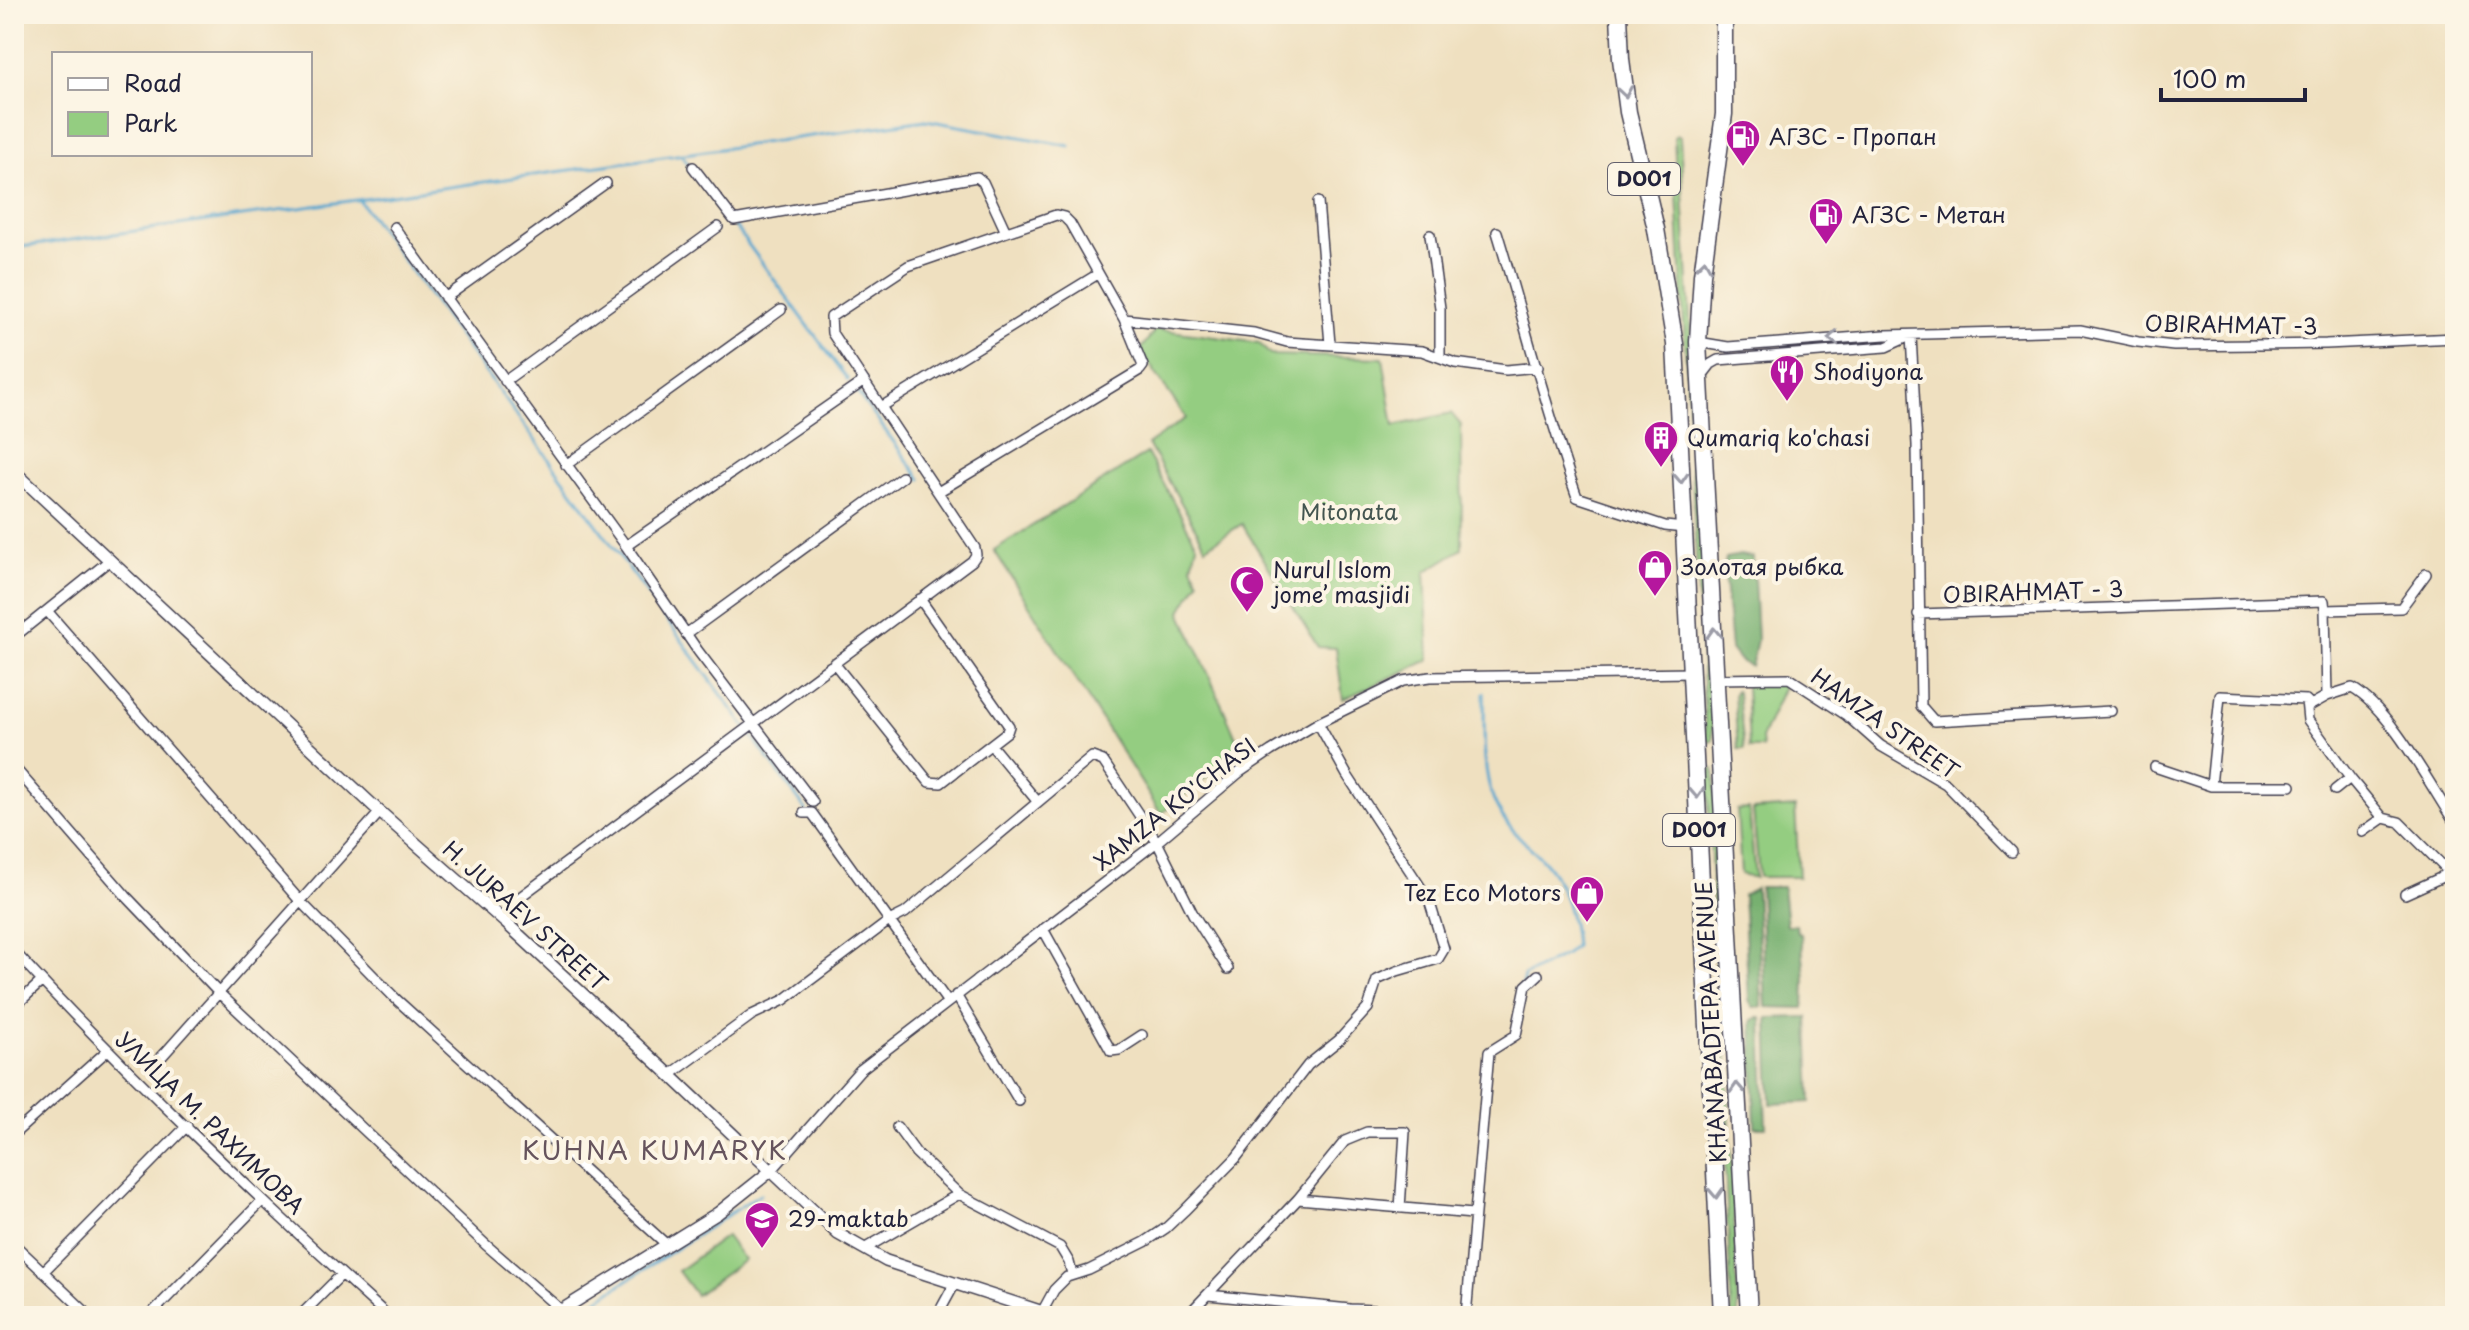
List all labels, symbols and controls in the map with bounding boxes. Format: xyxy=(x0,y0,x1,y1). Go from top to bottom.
legend xyxy=(52,52,312,156)
scale bar xyxy=(2161,52,2305,102)
text: 100 m xyxy=(2173,60,2246,96)
text: Road xyxy=(124,64,182,100)
one-way arrow xyxy=(1616,85,1633,98)
text: Park xyxy=(124,104,178,140)
fuel station icon: АГЗС - Пропан xyxy=(1724,118,1762,168)
place label: АГЗС - Пропан xyxy=(1769,119,1937,152)
road number: D001 xyxy=(1608,163,1680,195)
fuel station icon: АГЗС - Метан xyxy=(1807,196,1845,246)
place label: АГЗС - Метан xyxy=(1852,197,2006,230)
one-way arrow xyxy=(1695,258,1712,272)
street label: OBIRAHMAT -3 xyxy=(2144,305,2318,342)
one-way arrow xyxy=(1826,329,1839,346)
restaurant icon: Shodiyona xyxy=(1768,353,1806,403)
place label: Shodiyona xyxy=(1813,354,1923,387)
building icon: Qumariq ko'chasi xyxy=(1642,419,1680,469)
place label: Qumariq ko'chasi xyxy=(1687,420,1870,453)
one-way arrow xyxy=(1673,472,1690,485)
park label: Mitonata xyxy=(1300,494,1398,527)
shop icon: Золотая рыбка xyxy=(1636,548,1674,598)
place label: Золотая рыбка xyxy=(1681,549,1844,582)
place label: Nurul Islom jome’ masjidi xyxy=(1271,552,1410,610)
mosque icon: Nurul Islom jome’ masjidi xyxy=(1228,564,1266,614)
street label: OBIRAHMAT - 3 xyxy=(1942,571,2124,610)
one-way arrow xyxy=(1705,626,1722,639)
street label: HAMZA STREET xyxy=(1805,659,1967,786)
street label: XAMZA KO'CHASI xyxy=(1086,729,1262,877)
one-way arrow xyxy=(1688,787,1705,800)
road number: D001 xyxy=(1663,814,1735,846)
street label: H. JURAEV STREET xyxy=(436,832,616,998)
shop icon: Tez Eco Motors xyxy=(1568,874,1606,924)
place label: Tez Eco Motors xyxy=(1403,875,1561,908)
street label: KHANABADTEPA AVENUE xyxy=(1686,880,1733,1164)
street label: УЛИЦА М. РАХИМОВА xyxy=(109,1023,313,1221)
one-way arrow xyxy=(1728,1081,1745,1094)
district label: KUHNA KUMARYK xyxy=(522,1130,788,1169)
one-way arrow xyxy=(1708,1187,1725,1200)
school or university icon: 29-maktab xyxy=(743,1200,781,1250)
place label: 29-maktab xyxy=(788,1201,909,1234)

